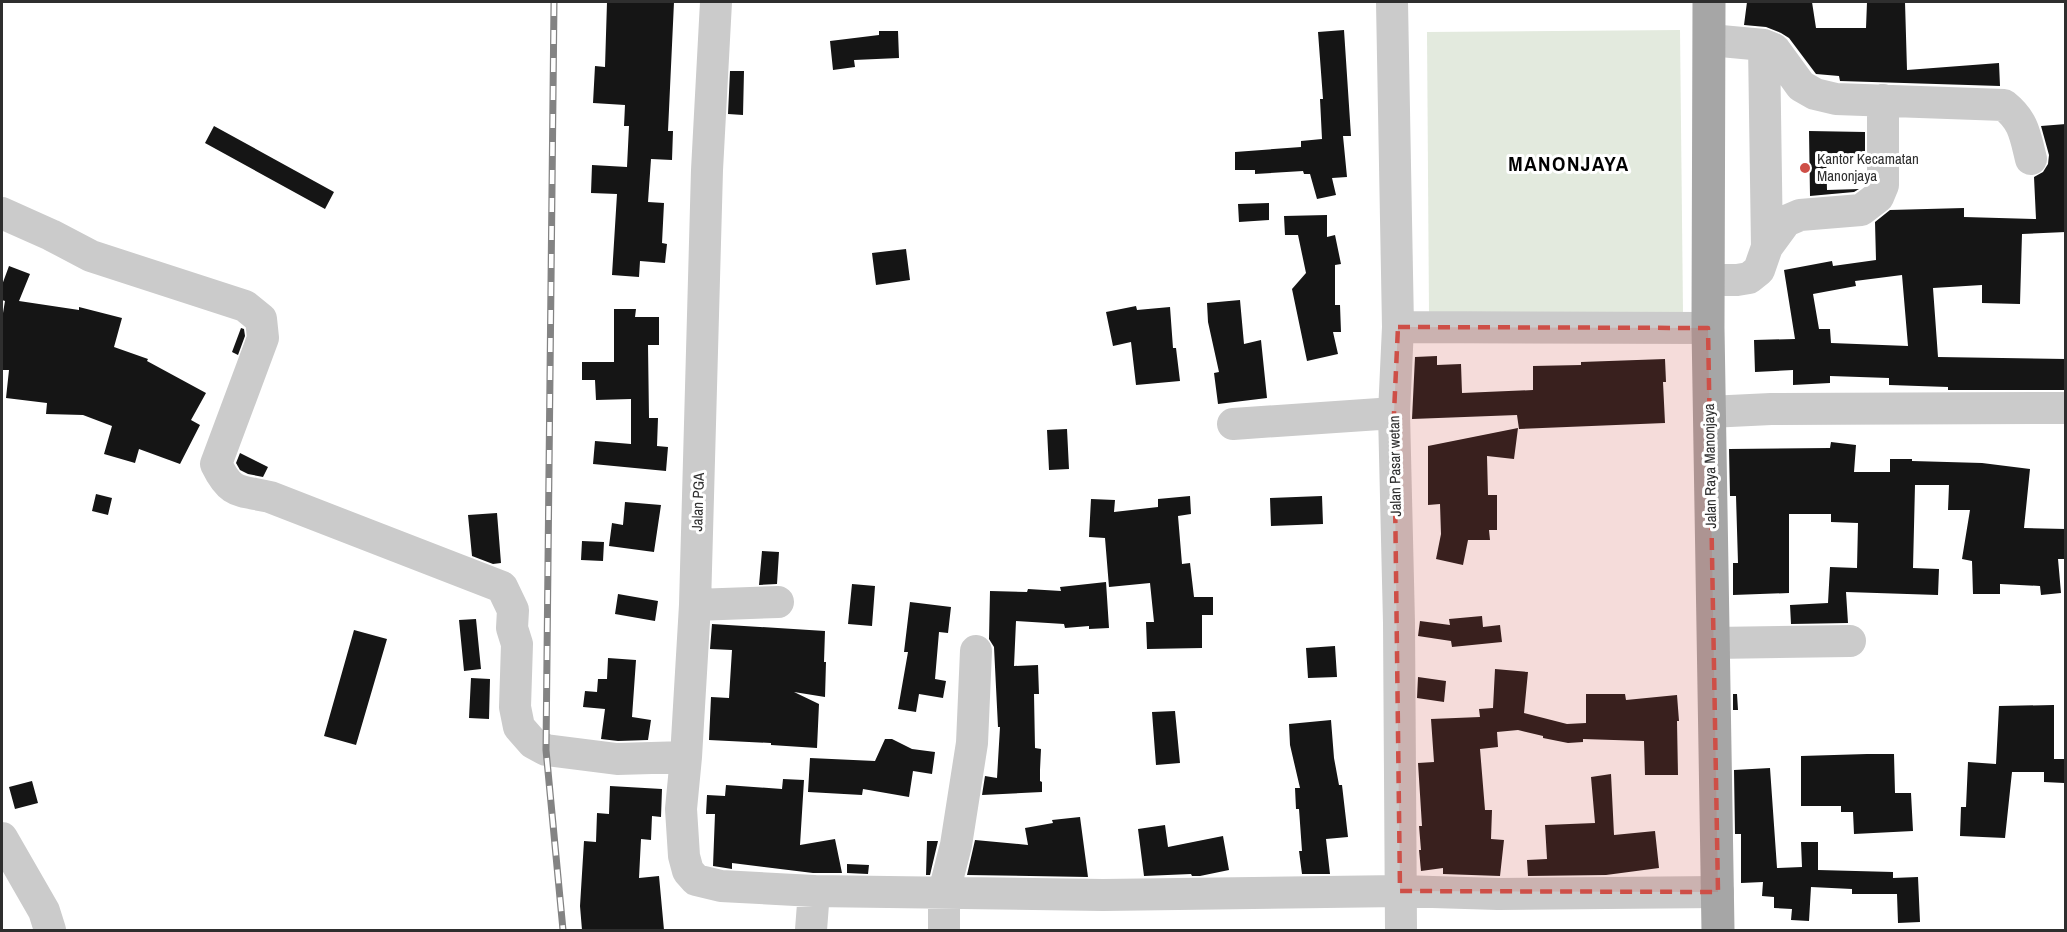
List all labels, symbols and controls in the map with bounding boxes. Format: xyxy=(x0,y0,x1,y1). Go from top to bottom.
place label: Kantor Kecamatan Manonjaya xyxy=(1817,148,1919,186)
district label: MANONJAYA xyxy=(1508,149,1630,178)
marker: Kantor Kecamatan Manonjaya xyxy=(1798,161,1812,175)
street label: Jalan Raya Manonjaya xyxy=(1698,403,1721,529)
street label: Jalan Pasar wetan xyxy=(1383,415,1406,517)
street label: Jalan PGA xyxy=(686,471,709,532)

